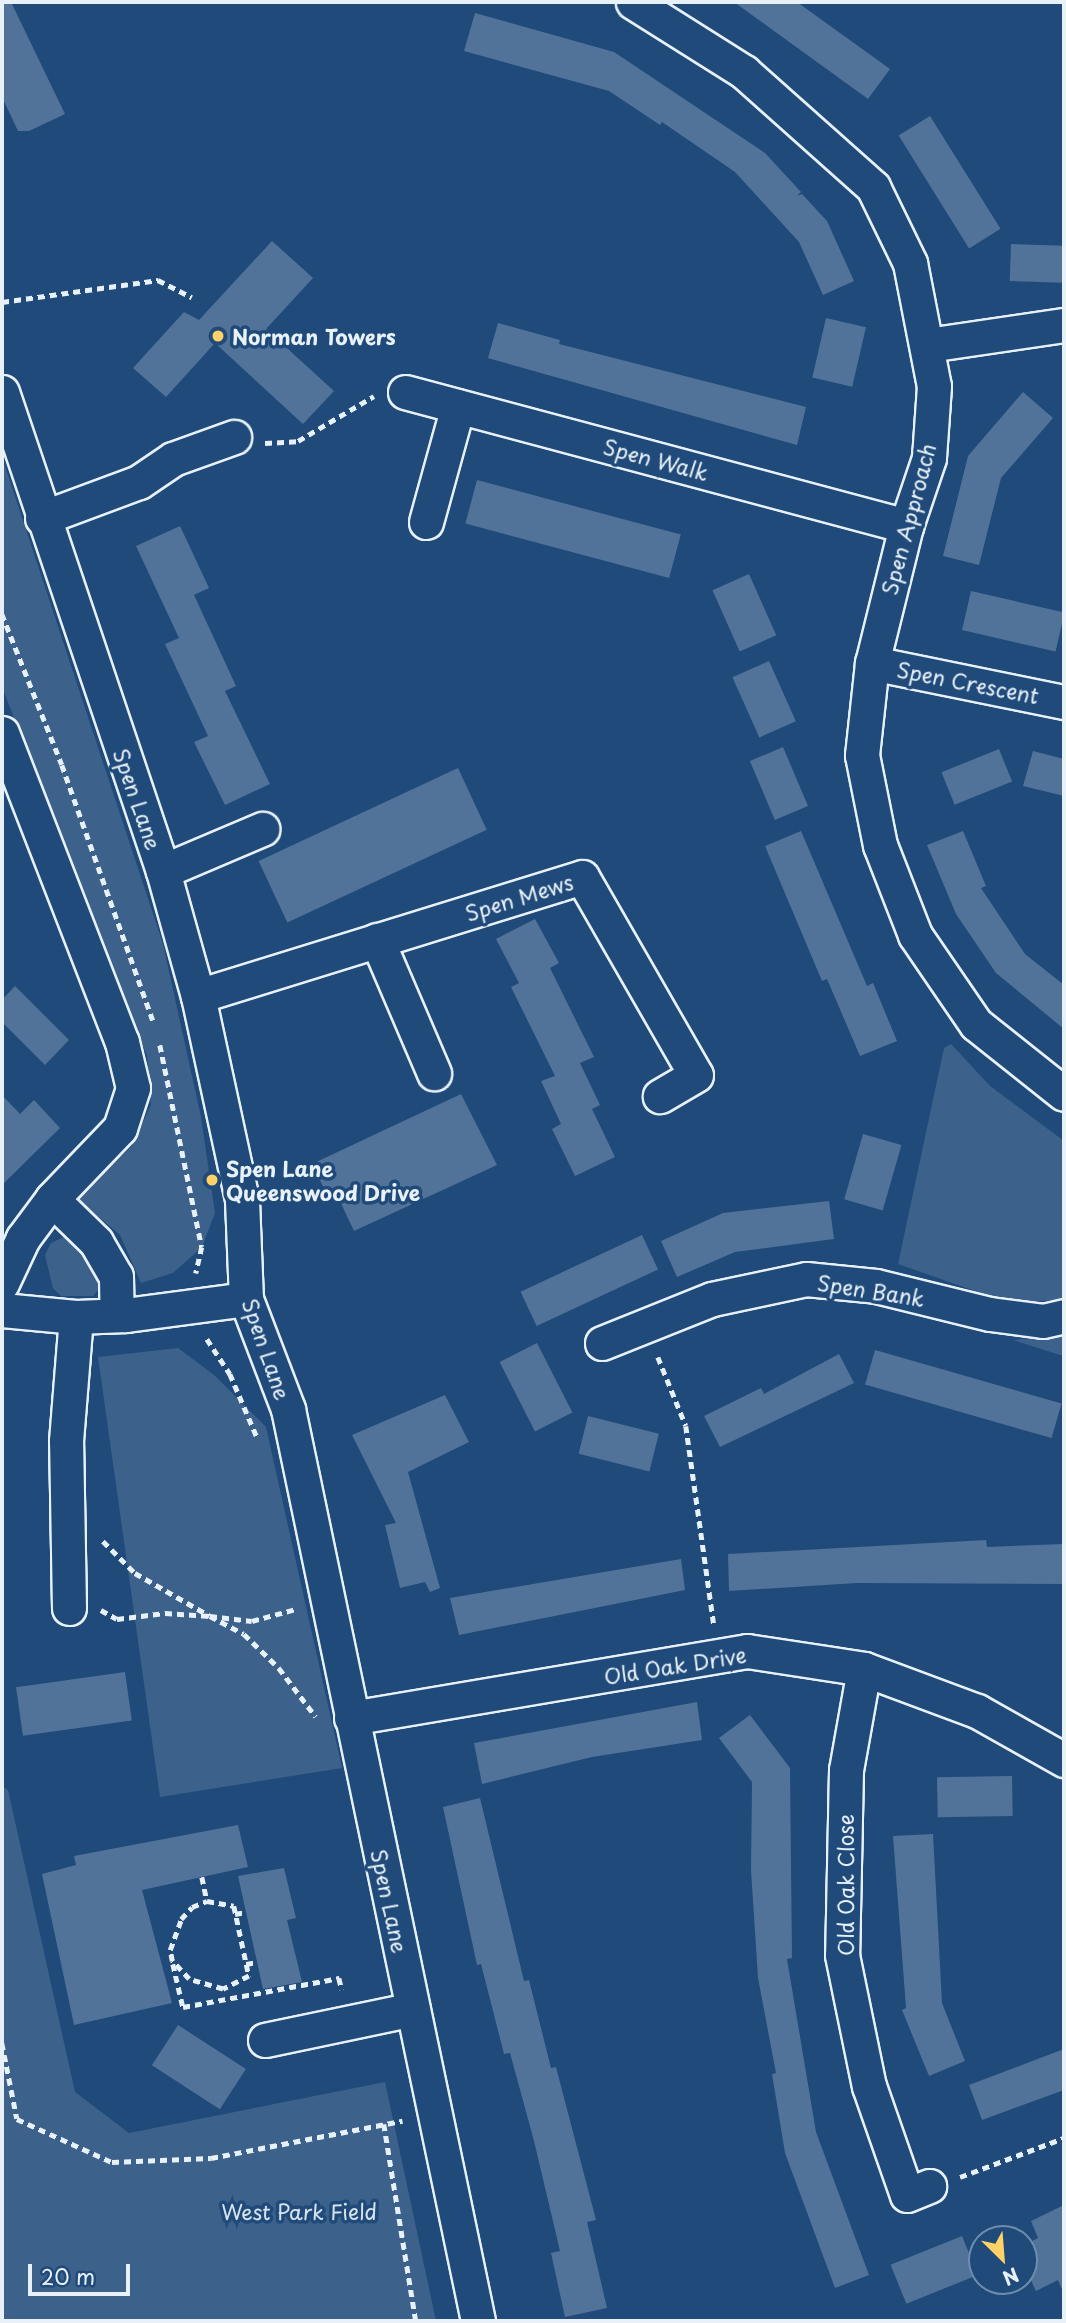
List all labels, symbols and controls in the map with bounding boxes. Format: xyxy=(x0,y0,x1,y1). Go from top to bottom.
place label: Norman Towers xyxy=(232,323,396,349)
marker: Norman Towers xyxy=(210,328,226,344)
street label: Spen Walk xyxy=(600,433,712,485)
street label: Spen Approach xyxy=(876,440,940,598)
street label: Spen Crescent xyxy=(895,656,1041,708)
street label: Spen Lane xyxy=(109,745,167,853)
street label: Spen Mews xyxy=(462,869,576,925)
place label: Spen Lane Queenswood Drive xyxy=(226,1155,421,1205)
marker: Spen Lane Queenswood Drive xyxy=(204,1172,220,1188)
street label: Spen Bank xyxy=(815,1269,927,1311)
street label: Spen Lane xyxy=(238,1295,296,1403)
street label: Old Oak Drive xyxy=(601,1641,749,1689)
street label: Old Oak Close xyxy=(832,1812,858,1958)
street label: Spen Lane xyxy=(367,1847,413,1955)
park label: West Park Field xyxy=(221,2198,377,2224)
north arrow xyxy=(968,2225,1038,2295)
scale bar xyxy=(32,2250,133,2294)
text: 20 m xyxy=(41,2260,95,2292)
text: N xyxy=(998,2261,1024,2293)

